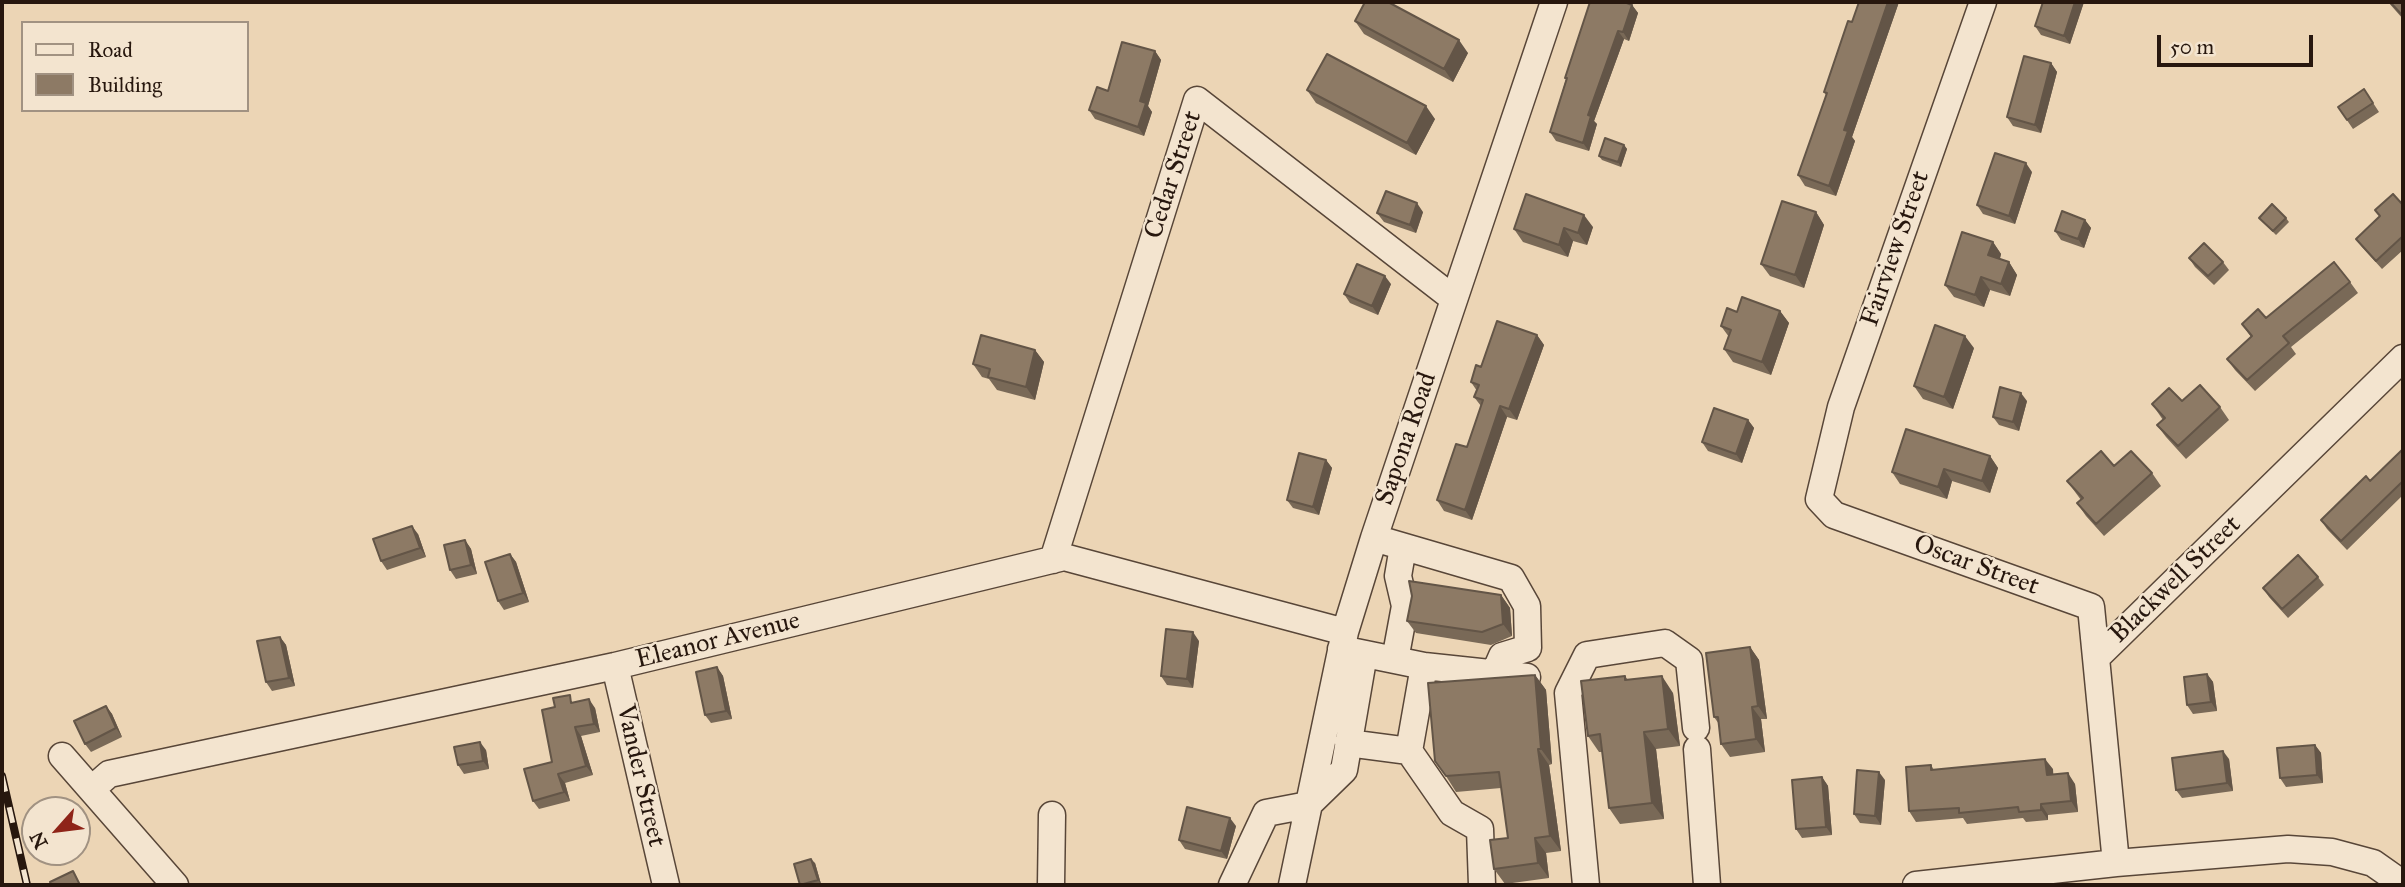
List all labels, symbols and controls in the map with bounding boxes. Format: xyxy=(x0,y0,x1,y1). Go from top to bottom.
legend xyxy=(21,21,248,112)
scale bar xyxy=(2160,21,2316,65)
text: 50 m xyxy=(2170,34,2214,60)
text: Road xyxy=(88,37,133,63)
text: Building xyxy=(88,72,162,98)
street label: Cedar Street xyxy=(1139,107,1209,243)
street label: Fairview Street xyxy=(1855,167,1937,331)
street label: Sapona Road xyxy=(1370,369,1444,509)
street label: Blackwell Street xyxy=(2104,510,2248,650)
street label: Oscar Street xyxy=(1909,529,2043,603)
street label: Eleanor Avenue xyxy=(633,606,803,676)
street label: Vander Street xyxy=(608,702,672,850)
north arrow xyxy=(21,796,91,866)
text: N xyxy=(25,828,53,853)

